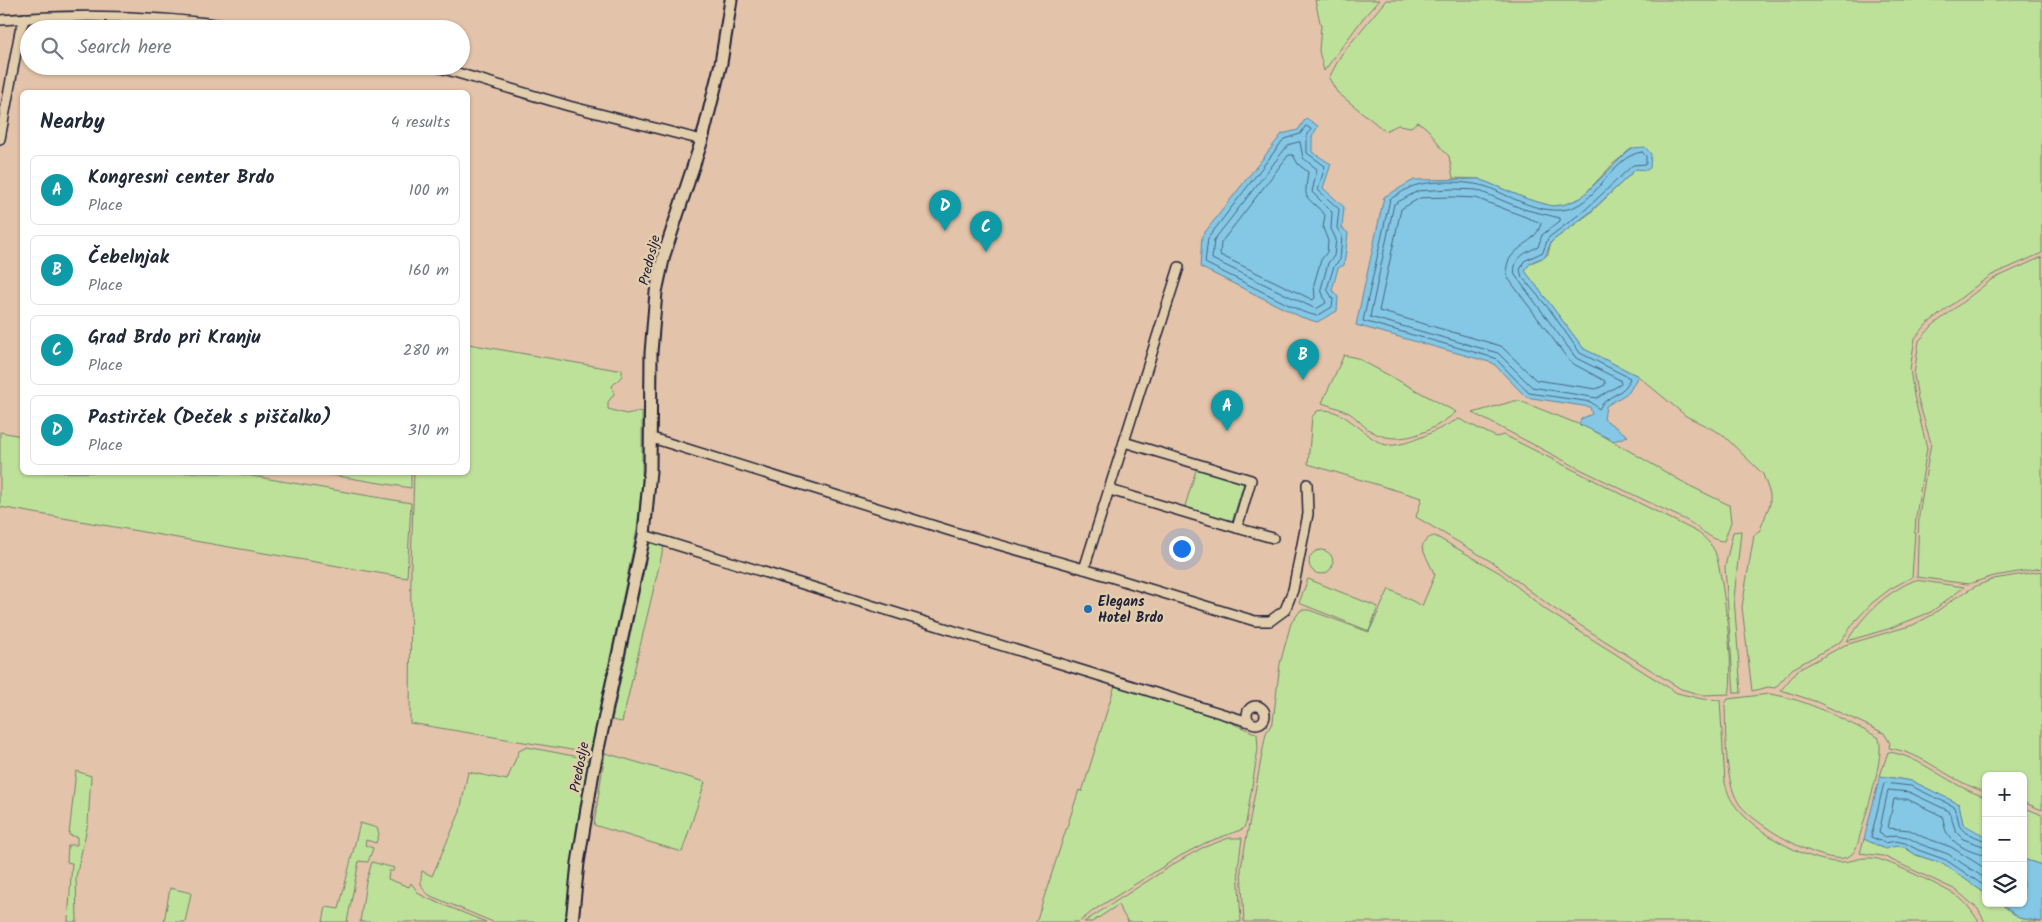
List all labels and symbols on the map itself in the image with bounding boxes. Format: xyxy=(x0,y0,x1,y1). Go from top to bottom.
pin: D xyxy=(929,190,961,231)
pin: C xyxy=(970,211,1002,252)
street label: Predoslje xyxy=(633,232,667,288)
pin: B xyxy=(1287,339,1319,380)
pin: A xyxy=(1211,390,1243,431)
your location xyxy=(1169,536,1195,562)
place label: Elegans Hotel Brdo xyxy=(1098,591,1164,629)
marker: Elegans Hotel Brdo xyxy=(1082,603,1094,615)
street label: Predoslje xyxy=(564,739,596,794)

